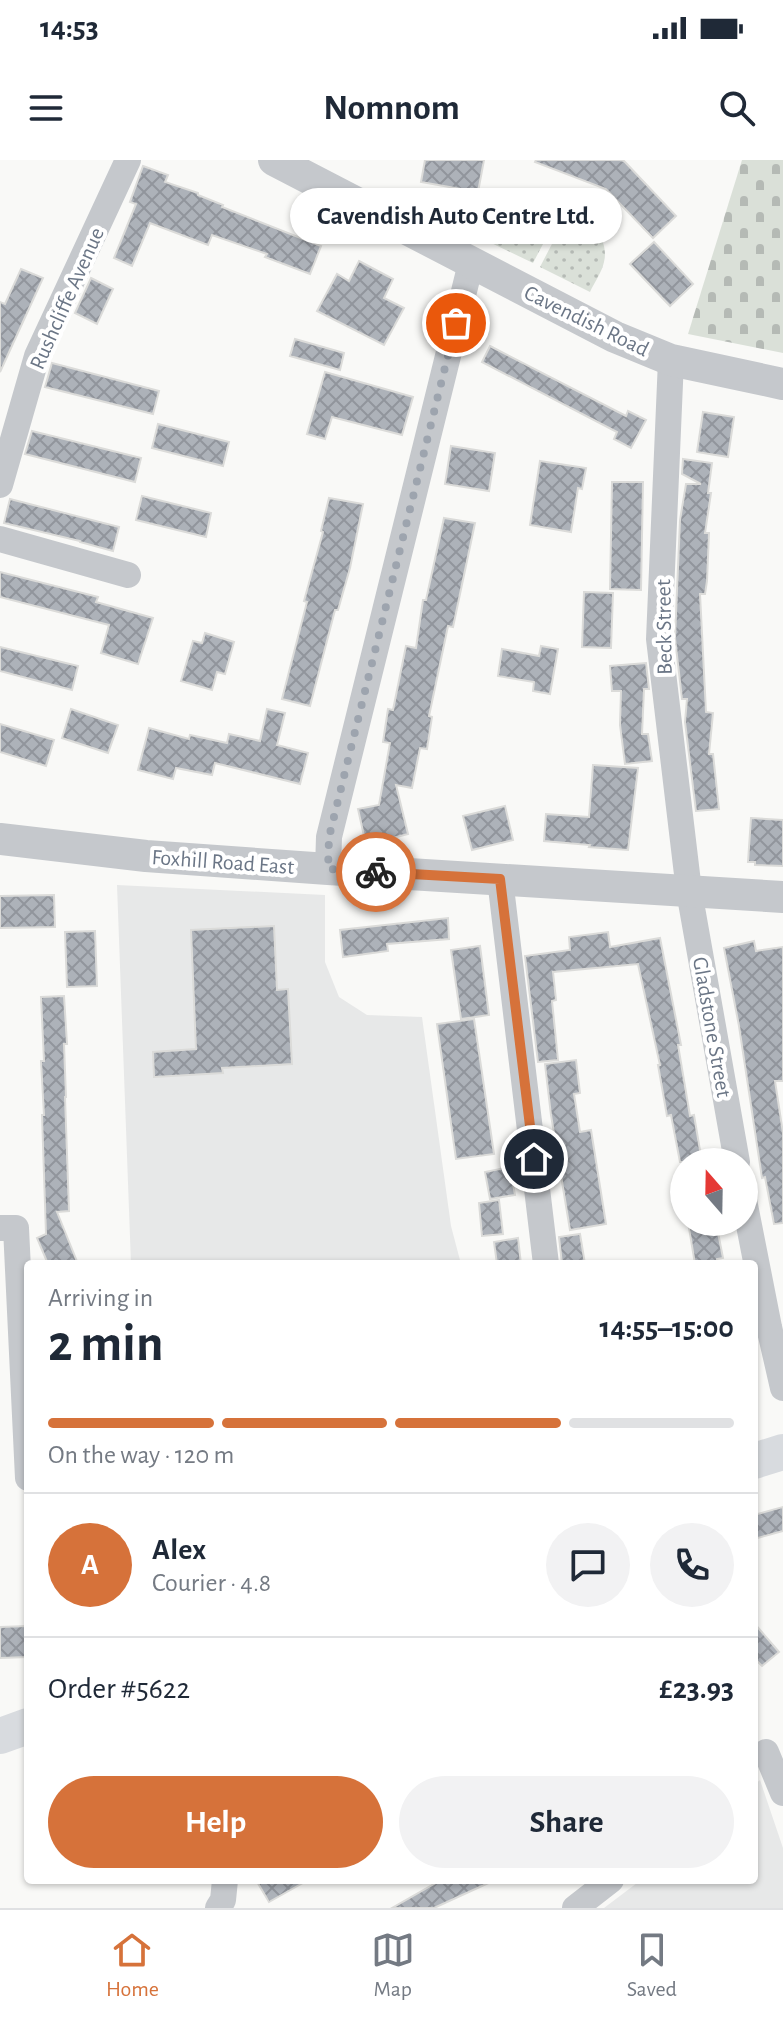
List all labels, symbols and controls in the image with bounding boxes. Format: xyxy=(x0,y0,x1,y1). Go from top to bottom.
text: 14:53 xyxy=(40,13,99,43)
icon: menu xyxy=(24,86,68,130)
icon: search xyxy=(715,86,759,130)
text: Nomnom xyxy=(323,90,460,126)
callout: Cavendish Auto Centre Ltd. xyxy=(290,187,622,243)
text: Cavendish Auto Centre Ltd. xyxy=(317,203,595,229)
street label: Rushcliffe Avenue xyxy=(26,224,108,373)
street label: Cavendish Road xyxy=(521,281,652,360)
pin xyxy=(422,289,490,357)
icon: bag xyxy=(434,301,478,345)
street label: Beck Street xyxy=(652,579,676,675)
courier xyxy=(336,832,416,912)
street label: Foxhill Road East xyxy=(151,846,295,878)
icon: bike xyxy=(354,850,398,894)
street label: Gladstone Street xyxy=(689,955,735,1099)
pin xyxy=(500,1125,568,1193)
icon: home xyxy=(512,1137,556,1181)
north arrow xyxy=(670,1148,758,1236)
map controls xyxy=(670,1148,758,1236)
text: Arriving in xyxy=(48,1285,153,1311)
text: 14:55–15:00 xyxy=(600,1313,734,1343)
text: 2 min xyxy=(48,1318,163,1370)
text: On the way · 120 m xyxy=(48,1442,234,1468)
button: chat xyxy=(546,1523,630,1607)
button: phone xyxy=(650,1523,734,1607)
text: Alex xyxy=(152,1535,206,1565)
text: A xyxy=(81,1550,99,1580)
text: Courier · 4.8 xyxy=(152,1570,271,1596)
text: Order #5622 xyxy=(48,1674,190,1704)
text: £23.93 xyxy=(659,1674,734,1704)
button: Help xyxy=(48,1776,383,1868)
button: Share xyxy=(399,1776,734,1868)
tab: Home xyxy=(106,1928,159,2002)
tab: Map xyxy=(371,1928,415,2002)
tab: Saved xyxy=(627,1928,677,2002)

